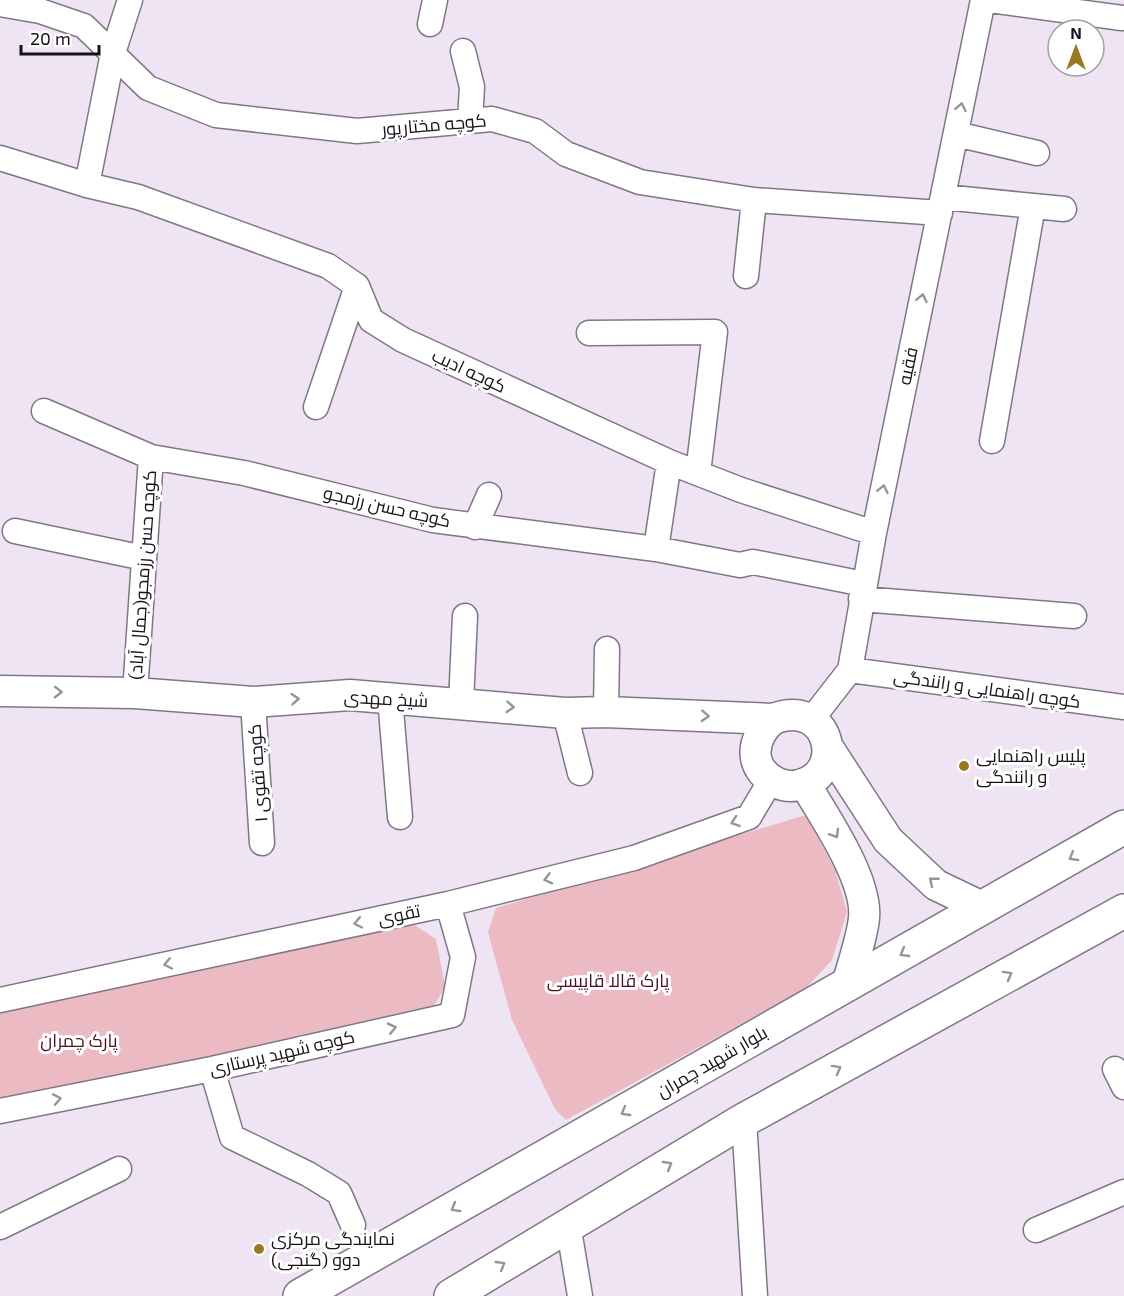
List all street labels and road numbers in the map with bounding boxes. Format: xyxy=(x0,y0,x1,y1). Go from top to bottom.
street label: کوچه مختارپور xyxy=(380,108,487,142)
street label: کوچه ادیب xyxy=(428,343,510,399)
street label: فقیه xyxy=(892,345,922,387)
street label: کوچه حسن رزمجو(جمال آباد) xyxy=(124,469,162,681)
street label: کوچه حسن رزمجو xyxy=(321,481,453,533)
street label: کوچه راهنمایی و رانندگی xyxy=(892,664,1082,714)
street label: شیخ مهدی xyxy=(343,685,429,713)
street label: کوچه تقوی ۱ xyxy=(243,723,273,823)
street label: تقوی xyxy=(376,899,422,930)
street label: بلوار شهید چمران xyxy=(652,1021,772,1103)
street label: کوچه شهید پرستاری xyxy=(207,1025,357,1081)

